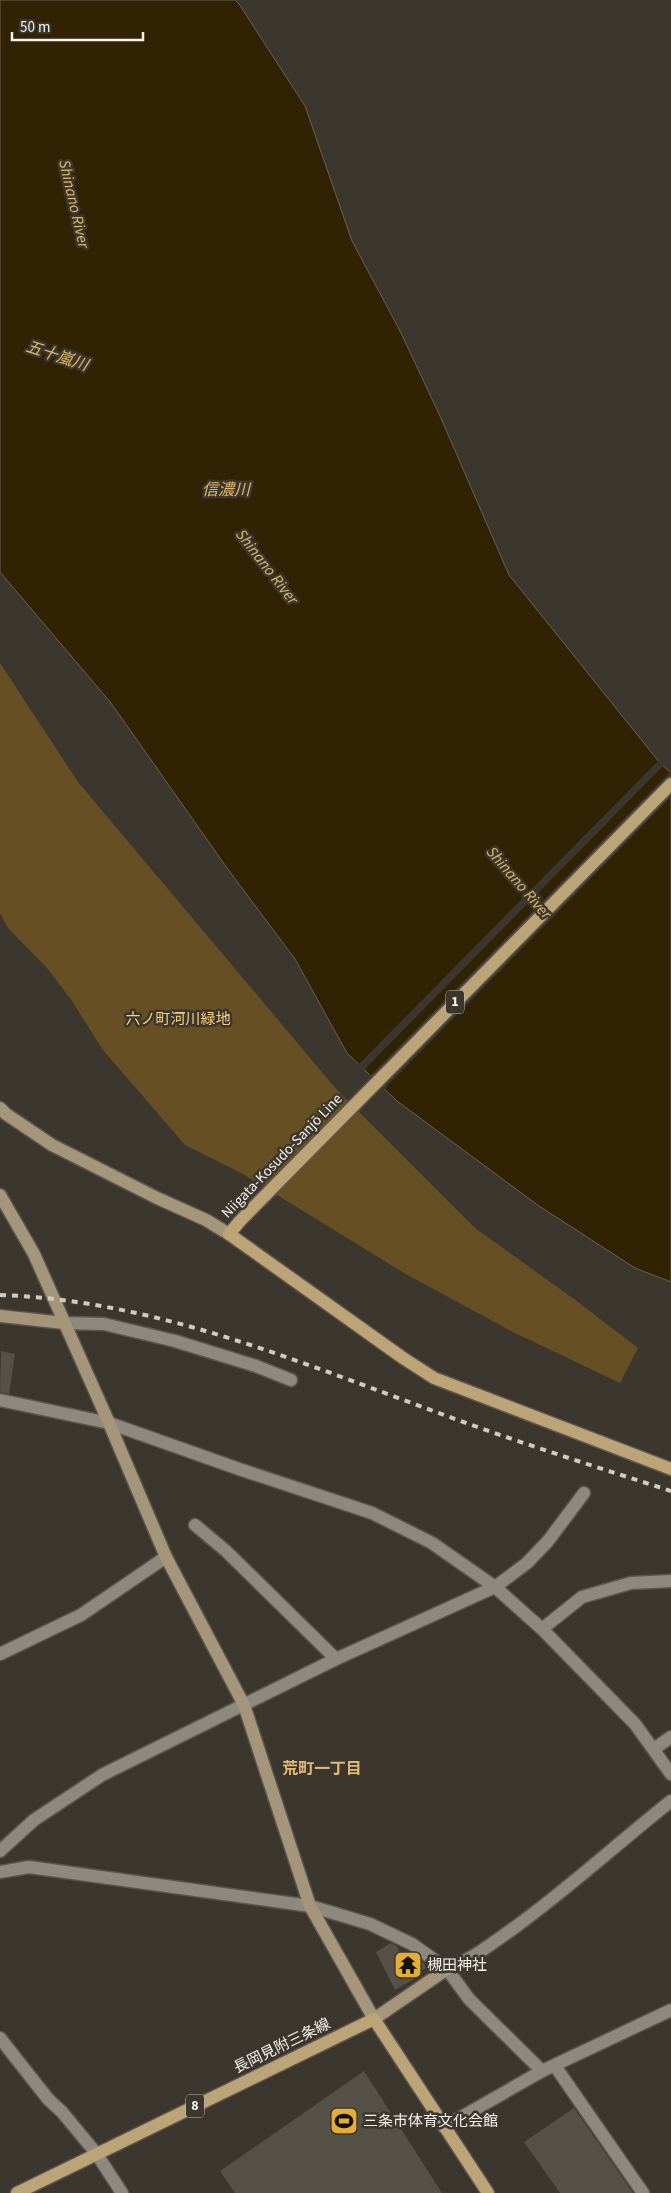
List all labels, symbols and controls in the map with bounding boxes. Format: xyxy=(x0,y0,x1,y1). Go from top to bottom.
scale bar xyxy=(12,10,144,42)
text: 50 m xyxy=(20,17,50,38)
water label: Shinano River xyxy=(53,158,95,252)
water label: 五十嵐川 xyxy=(23,336,93,377)
water label: 信濃川 xyxy=(202,479,252,501)
water label: Shinano River xyxy=(231,525,304,610)
water label: Shinano River xyxy=(481,842,558,925)
road number: 1 xyxy=(446,990,464,1014)
park label: 六ノ町河川緑地 xyxy=(125,1009,231,1030)
street label: Niigata-Kosudo-Sanjō Line xyxy=(217,1089,347,1223)
district label: 荒町一丁目 xyxy=(282,1758,362,1780)
temple icon: 槻田神社 xyxy=(393,1950,423,1980)
place label: 槻田神社 xyxy=(427,1955,487,1976)
street label: 長岡見附三条線 xyxy=(230,2014,334,2078)
road number: 8 xyxy=(186,2094,204,2118)
sports icon: 三条市体育文化会館 xyxy=(329,2106,359,2136)
place label: 三条市体育文化会館 xyxy=(363,2111,498,2132)

